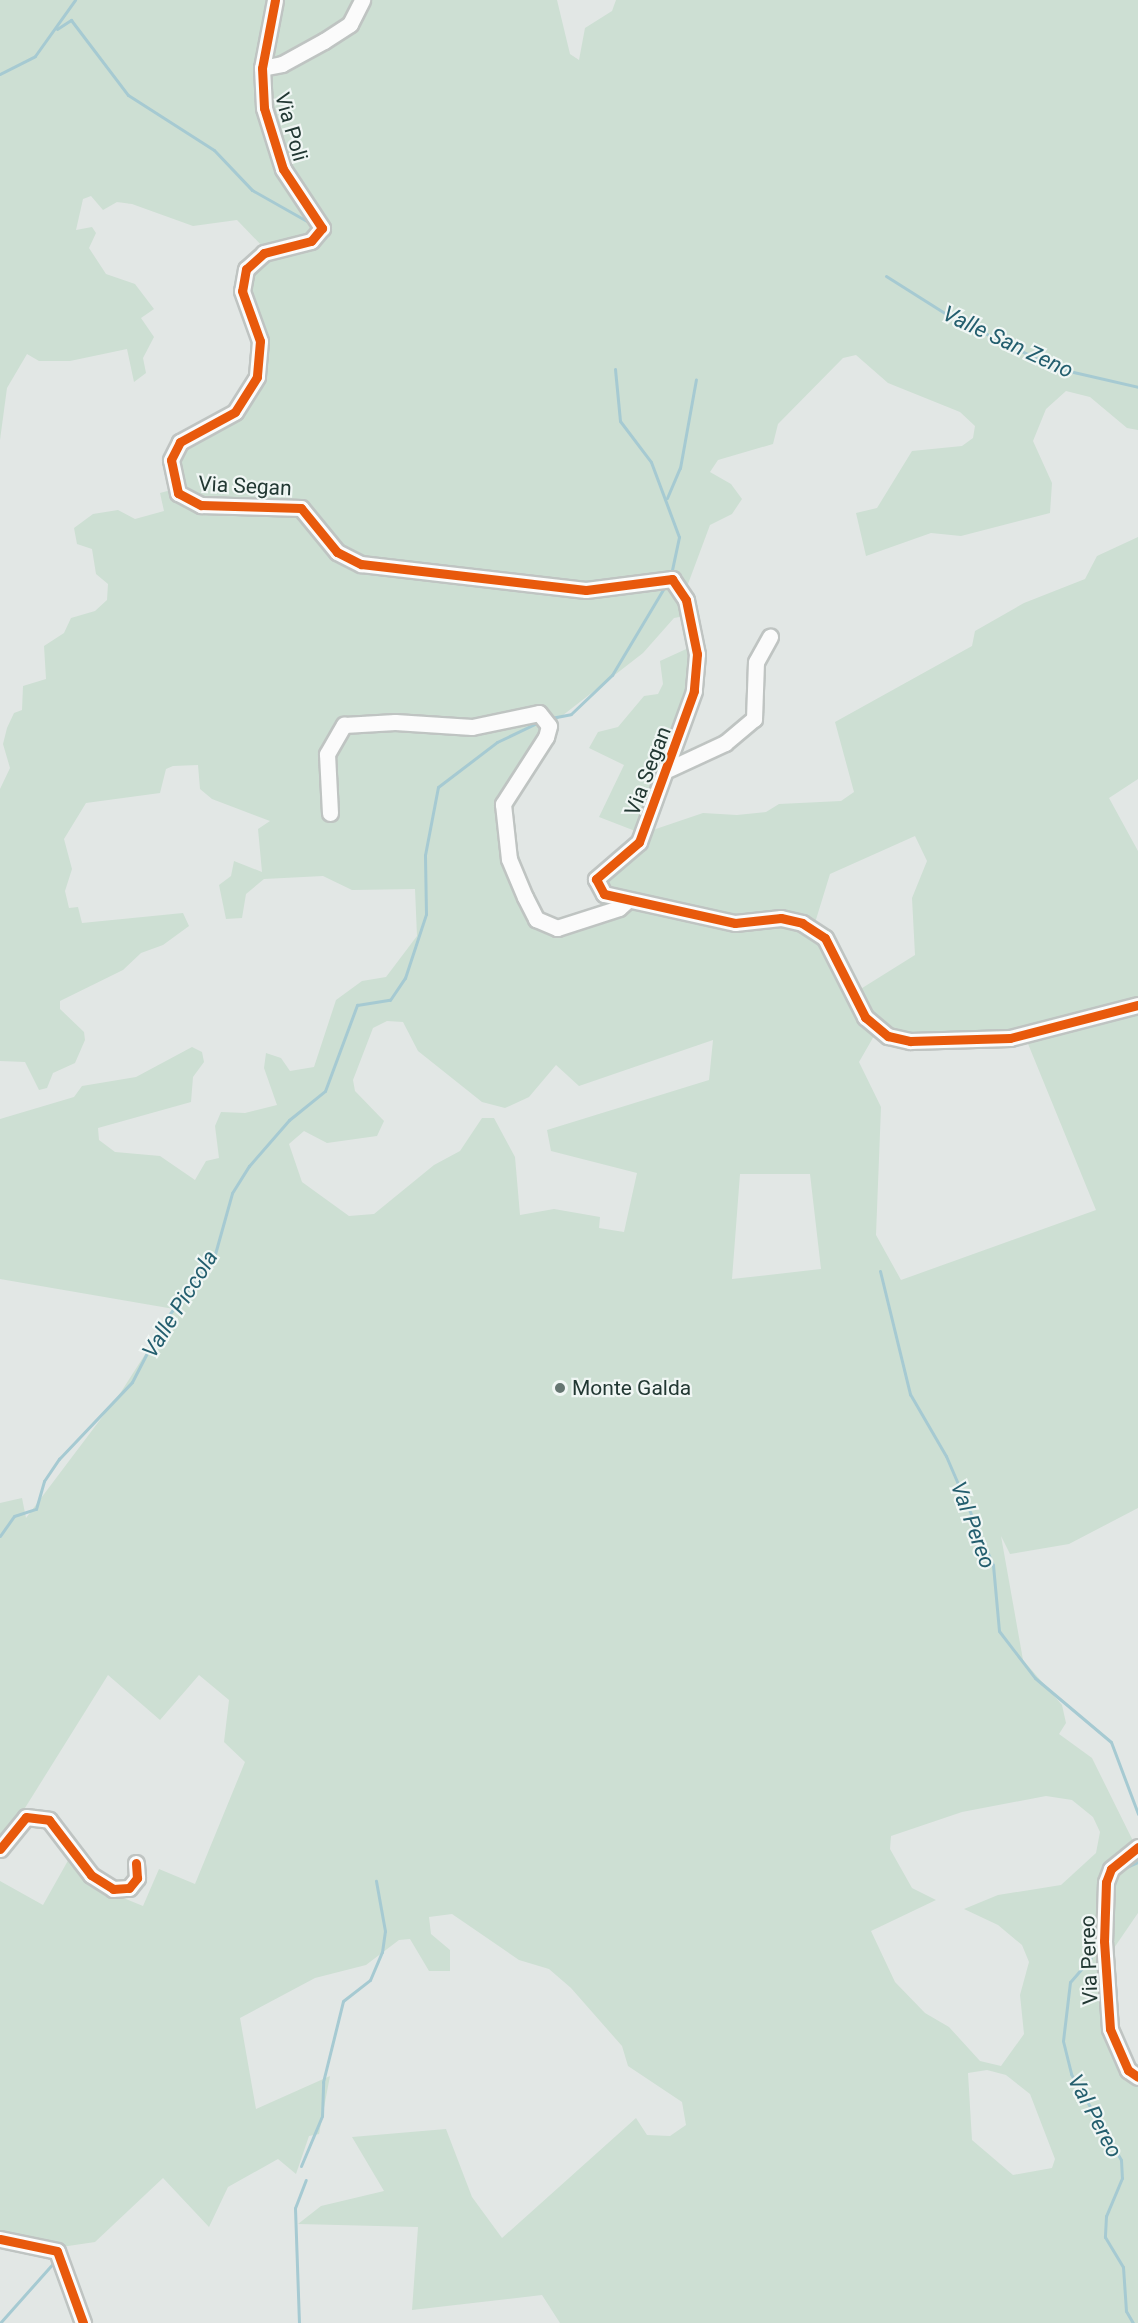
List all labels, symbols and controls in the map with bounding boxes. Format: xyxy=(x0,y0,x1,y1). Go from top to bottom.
street label: Via Poli xyxy=(269,90,313,164)
water label: Valle San Zeno xyxy=(938,300,1078,384)
street label: Via Segan xyxy=(198,471,292,501)
street label: Via Segan xyxy=(619,723,677,819)
water label: Valle Piccola xyxy=(137,1245,223,1363)
place label: Monte Galda xyxy=(572,1375,691,1401)
marker: Monte Galda xyxy=(553,1381,567,1395)
water label: Val Pereo xyxy=(945,1478,1001,1572)
street label: Via Pereo xyxy=(1075,1915,1103,2005)
water label: Val Pereo xyxy=(1062,2070,1128,2162)

